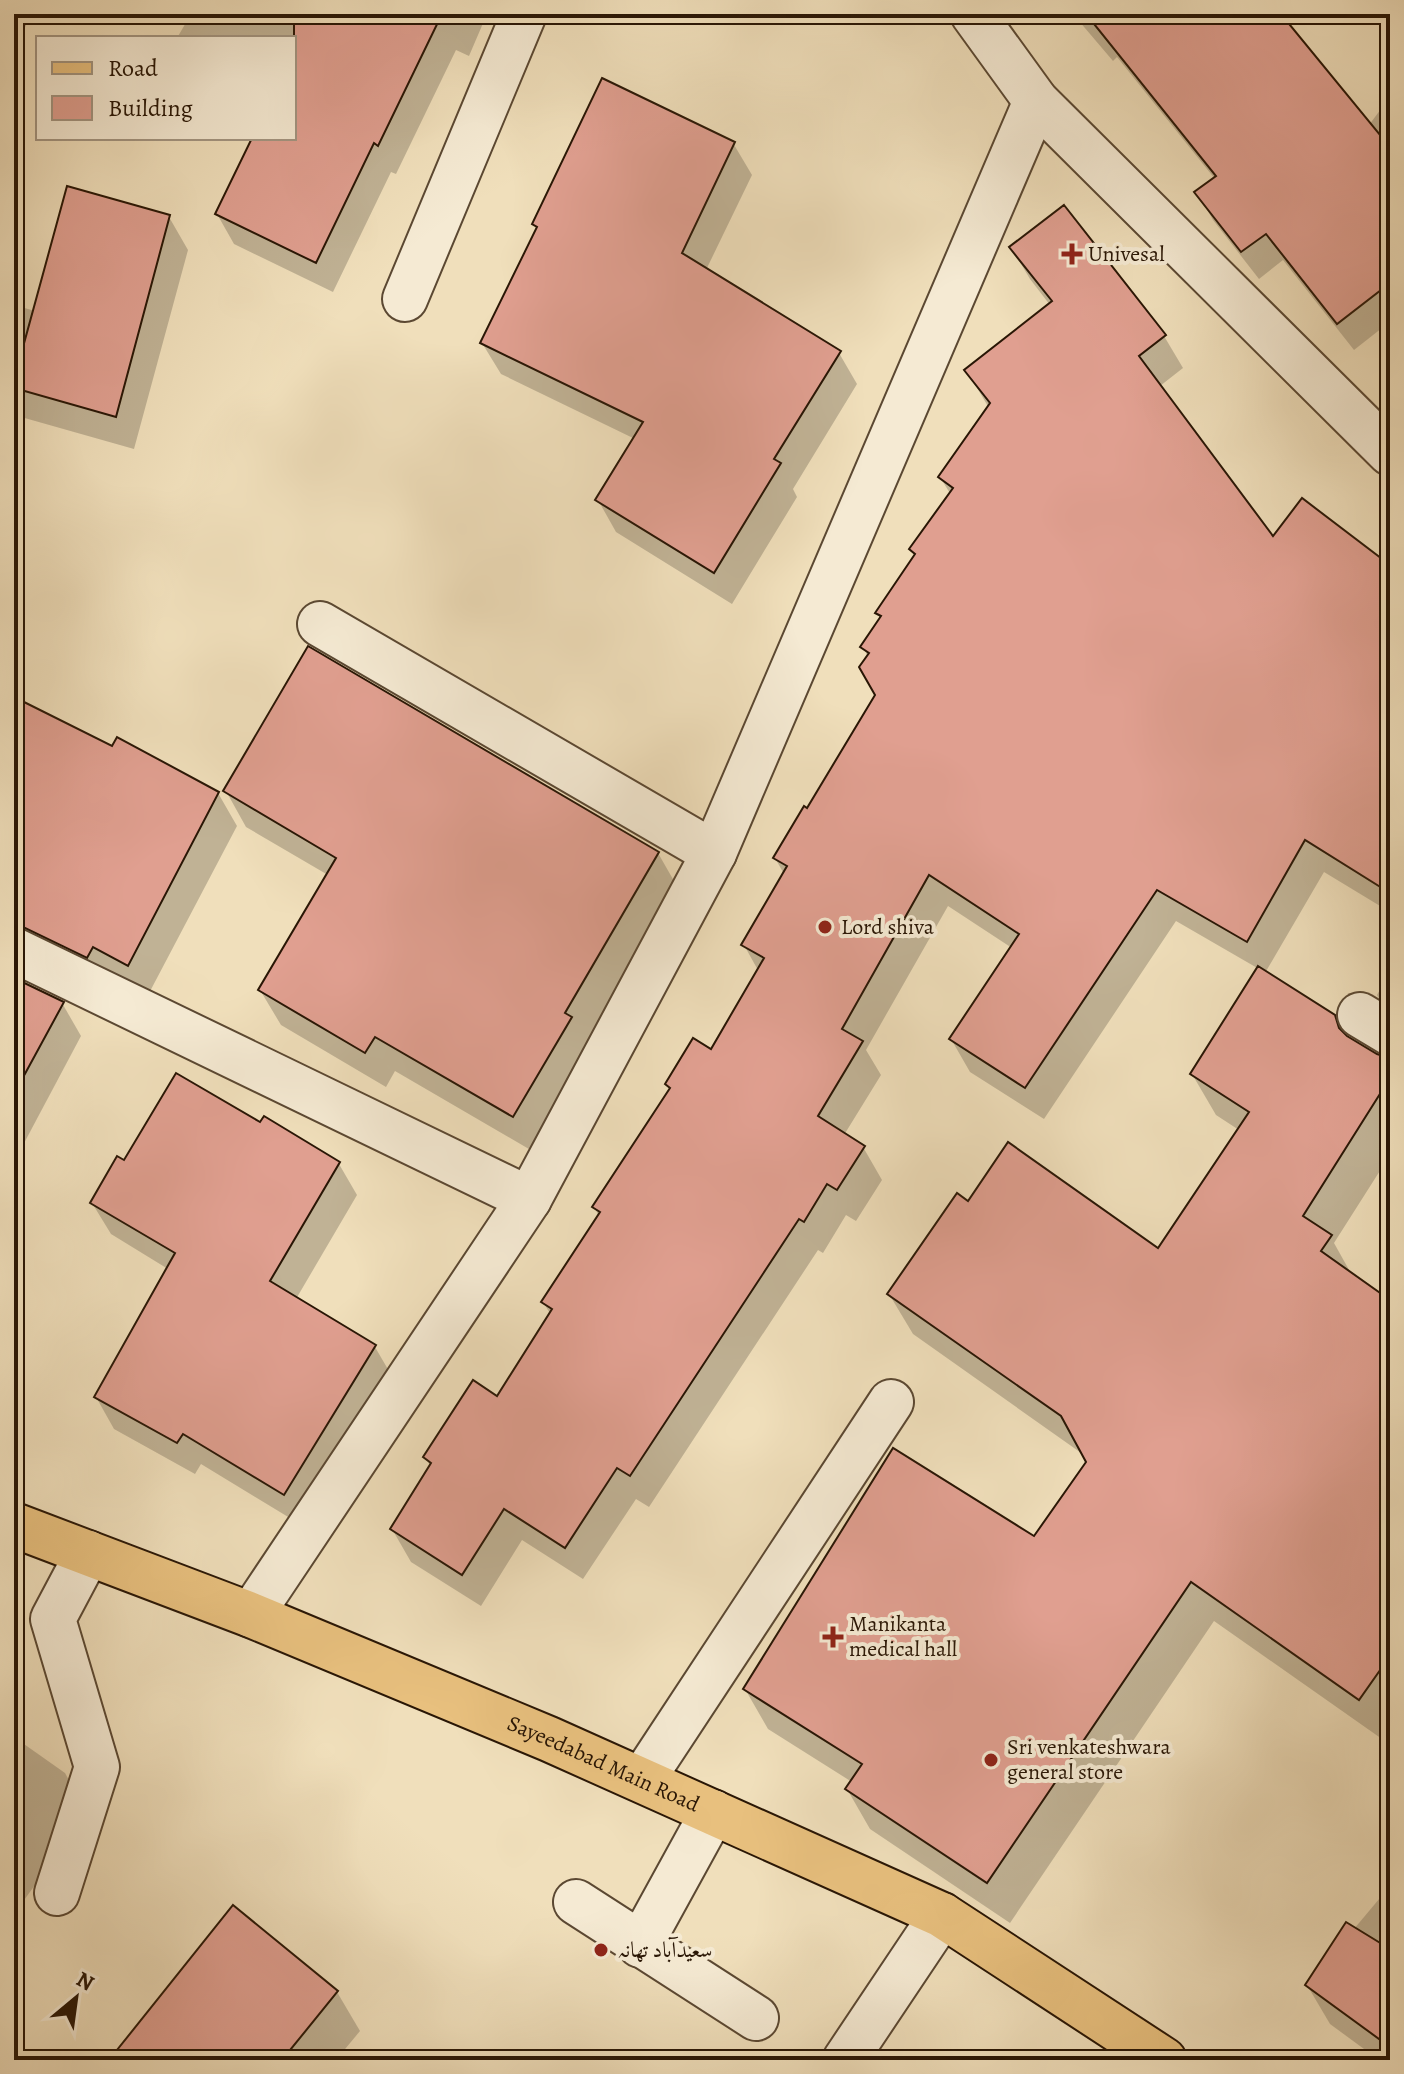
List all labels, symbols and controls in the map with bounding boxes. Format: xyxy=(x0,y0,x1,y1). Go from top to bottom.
legend xyxy=(36,36,296,140)
text: Road xyxy=(108,52,158,84)
text: Building xyxy=(108,92,193,124)
place label: Univesal xyxy=(1088,239,1165,269)
marker: Univesal xyxy=(1063,245,1081,263)
place label: Lord shiva xyxy=(841,912,935,942)
marker: Lord shiva xyxy=(816,918,834,936)
place label: Manikanta medical hall xyxy=(849,1609,957,1664)
marker: Manikanta medical hall xyxy=(824,1628,842,1646)
street label: Sayeedabad Main Road xyxy=(503,1708,704,1820)
place label: Sri venkateshwara general store xyxy=(1007,1732,1171,1787)
marker: Sri venkateshwara general store xyxy=(982,1751,1000,1769)
place label: سعیدآباد تھانہ xyxy=(617,1935,712,1965)
marker: سعیدآباد تھانہ xyxy=(592,1941,610,1959)
north arrow xyxy=(36,1958,116,2038)
text: N xyxy=(71,1964,99,1998)

